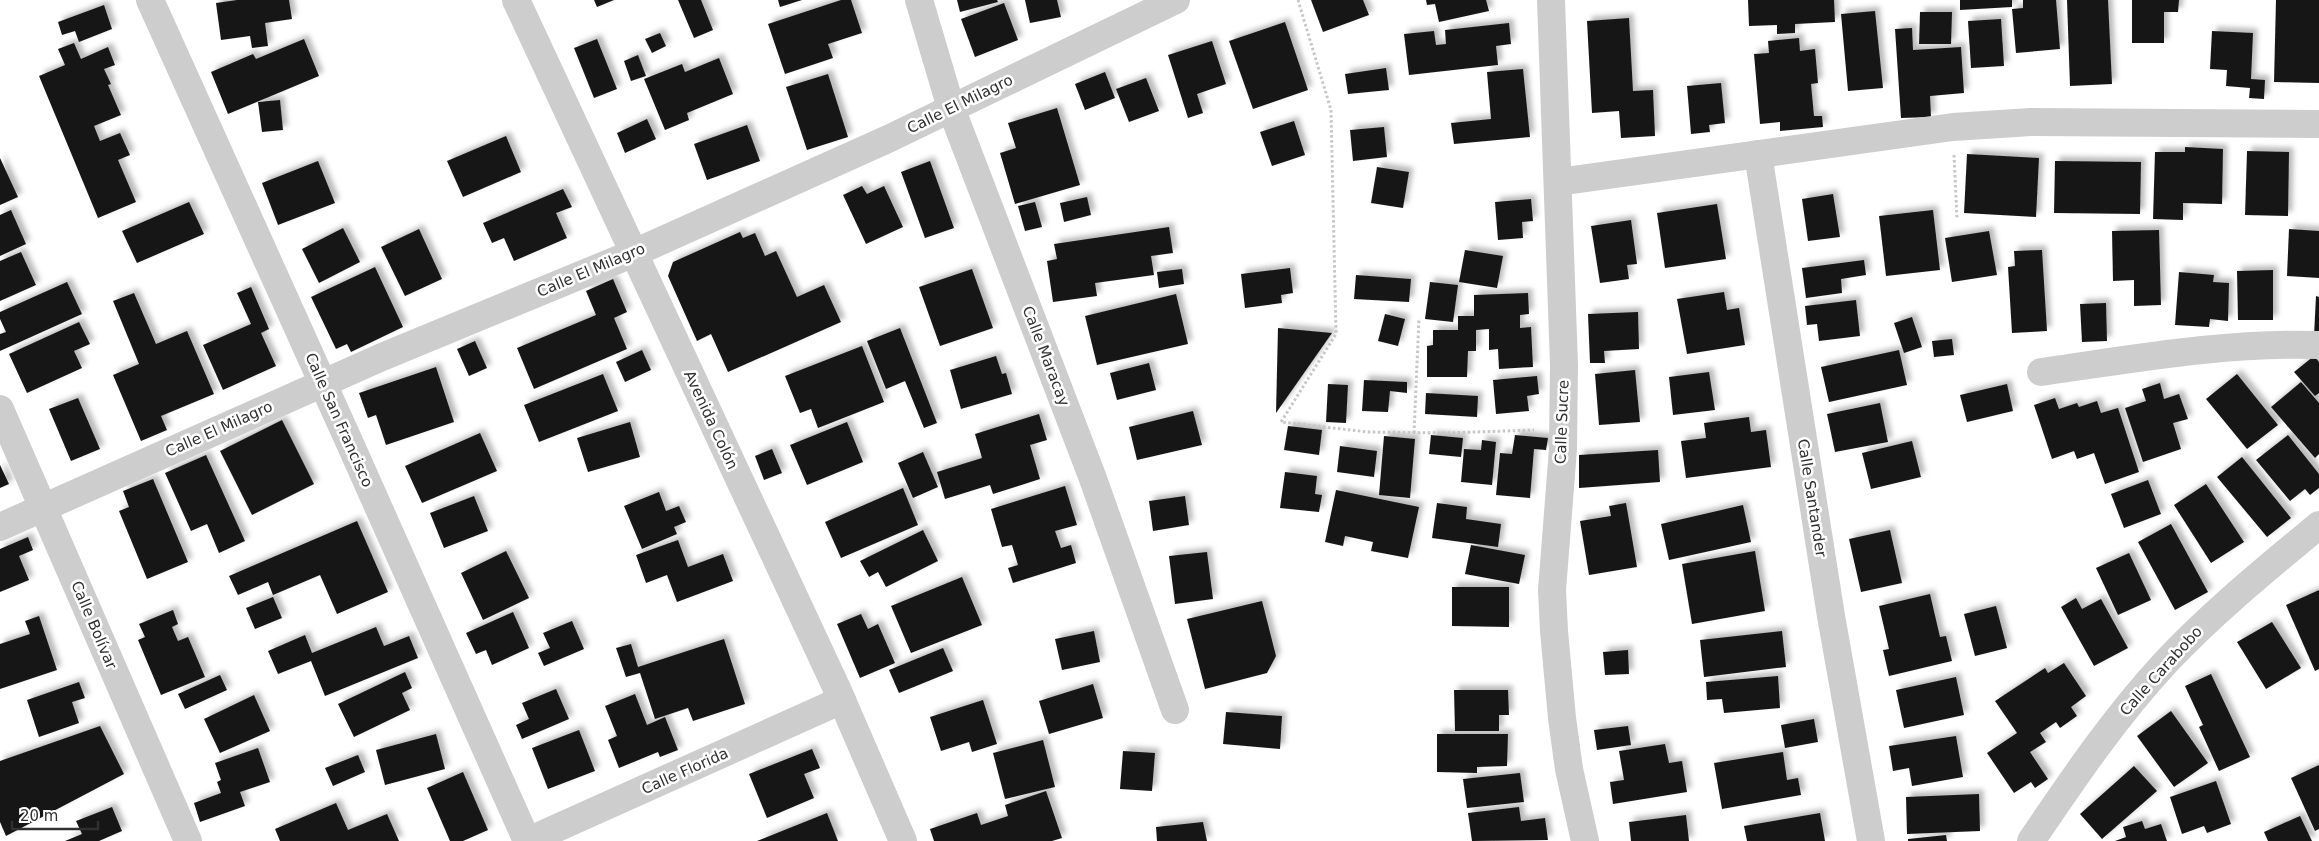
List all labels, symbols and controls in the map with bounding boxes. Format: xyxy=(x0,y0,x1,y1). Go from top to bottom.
street label: Calle El Milagro xyxy=(904,71,1016,137)
street label: Calle El Milagro xyxy=(534,239,648,301)
street label: Calle Maracay xyxy=(1019,303,1073,409)
street label: Calle San Francisco xyxy=(301,350,377,490)
street label: Avenida Colón xyxy=(680,368,742,472)
street label: Calle Sucre xyxy=(1552,380,1572,464)
street label: Calle El Milagro xyxy=(163,397,275,461)
street label: Calle Santander xyxy=(1794,437,1830,559)
street label: Calle Bolívar xyxy=(67,578,121,673)
street label: Calle Carabobo xyxy=(2116,622,2206,720)
street label: Calle Florida xyxy=(639,744,731,798)
scale bar xyxy=(12,798,99,830)
text: 20 m xyxy=(20,807,58,825)

